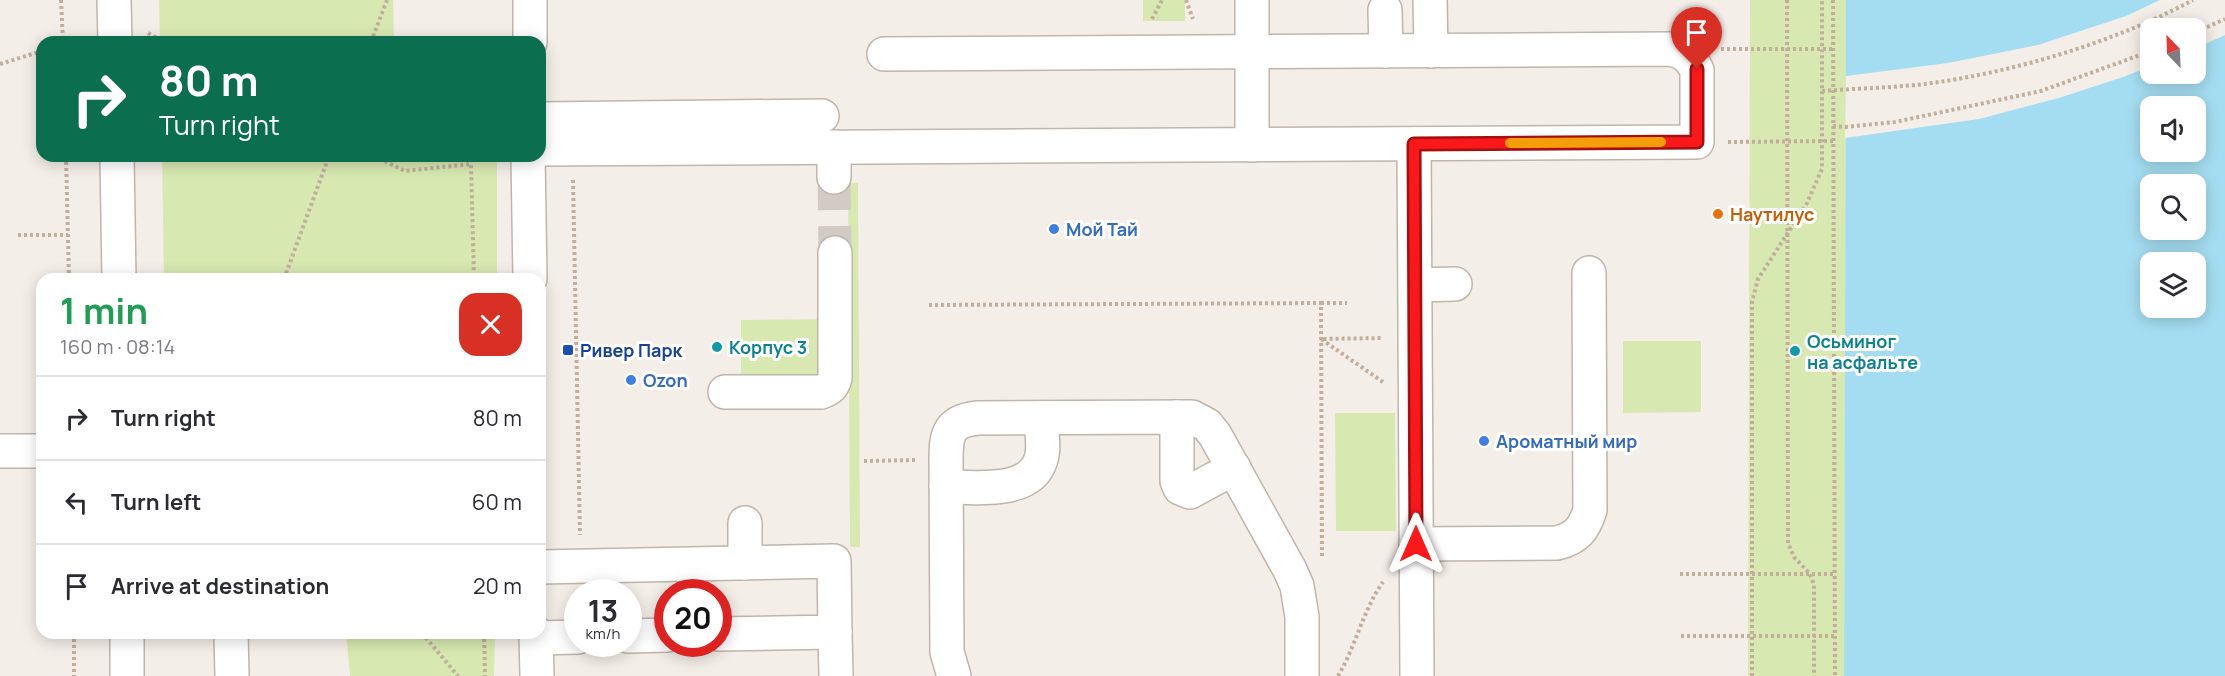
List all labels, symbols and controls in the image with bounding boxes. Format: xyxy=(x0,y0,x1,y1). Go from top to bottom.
pin xyxy=(1671,7,1722,69)
icon: arrive xyxy=(1680,16,1713,49)
north arrow xyxy=(2140,18,2206,84)
map controls xyxy=(2140,18,2206,318)
text: 80 m xyxy=(159,51,259,109)
icon: right xyxy=(60,60,138,138)
button: sound xyxy=(2140,96,2206,162)
text: Turn right xyxy=(159,106,280,143)
button: search xyxy=(2140,174,2206,240)
place label: Наутилус xyxy=(1730,202,1814,226)
marker: Наутилус xyxy=(1711,207,1725,221)
place label: Мой Тай xyxy=(1066,217,1138,241)
marker: Мой Тай xyxy=(1047,222,1061,236)
button: layers xyxy=(2140,252,2206,318)
text: 1 min xyxy=(60,286,148,335)
button: close xyxy=(459,293,522,356)
place label: Осьминог на асфальте xyxy=(1807,329,1918,374)
text: 160 m · 08:14 xyxy=(60,333,175,360)
place label: Корпус 3 xyxy=(729,335,807,359)
place label: Ривер Парк xyxy=(580,338,684,362)
marker: Корпус 3 xyxy=(710,340,724,354)
marker: Ривер Парк xyxy=(561,343,575,357)
marker: Осьминог на асфальте xyxy=(1788,344,1802,358)
place label: Ozon xyxy=(643,368,688,392)
marker: Ozon xyxy=(624,373,638,387)
icon: right xyxy=(60,402,93,435)
text: Turn right xyxy=(111,403,216,433)
text: 80 m xyxy=(473,403,522,433)
place label: Ароматный мир xyxy=(1496,429,1637,453)
marker: Ароматный мир xyxy=(1477,434,1491,448)
icon: left xyxy=(60,486,93,519)
text: Turn left xyxy=(111,487,201,517)
text: 60 m xyxy=(472,487,522,517)
position arrow xyxy=(1384,512,1448,576)
icon: arrive xyxy=(60,570,93,603)
text: Arrive at destination xyxy=(111,571,329,601)
text: 20 m xyxy=(473,571,522,601)
speed limit sign: 20 xyxy=(654,579,732,657)
text: 13 xyxy=(588,590,618,631)
text: km/h xyxy=(586,623,620,644)

